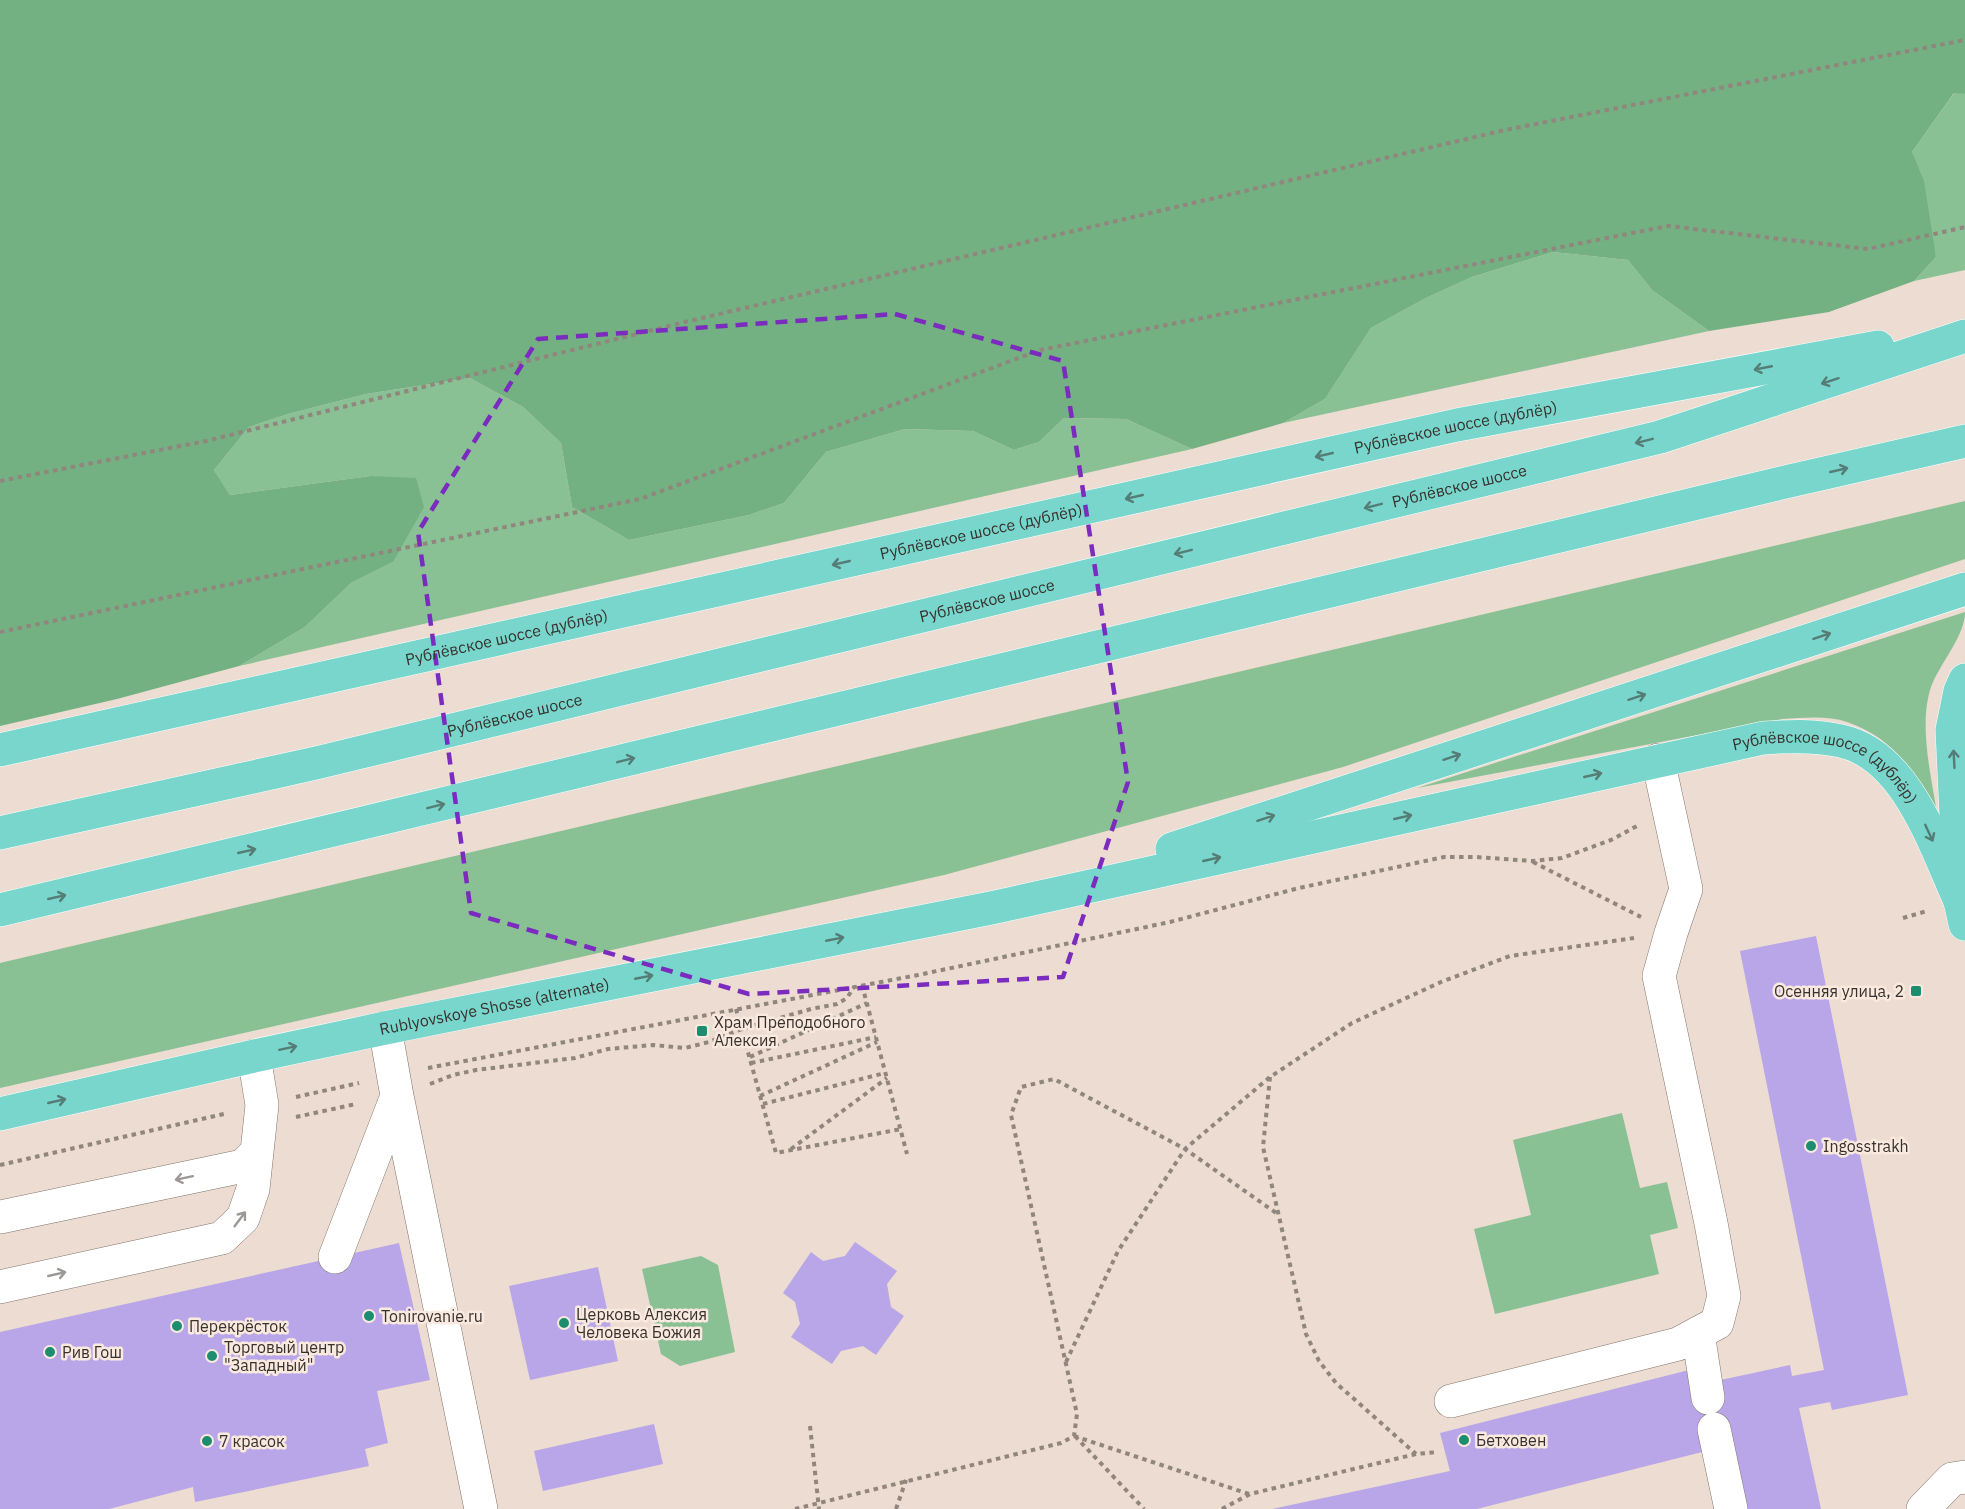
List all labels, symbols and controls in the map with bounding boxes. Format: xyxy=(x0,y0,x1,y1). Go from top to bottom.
one-way arrow xyxy=(1754,363,1773,374)
one-way arrow xyxy=(1821,376,1840,387)
street label: Рублёвское шоссе (дублёр) xyxy=(1352,397,1559,458)
one-way arrow xyxy=(1635,435,1654,447)
one-way arrow xyxy=(1315,450,1335,461)
street label: Рублёвское шоссе xyxy=(1390,460,1529,512)
one-way arrow xyxy=(1829,463,1848,475)
one-way arrow xyxy=(1125,492,1144,504)
street label: Рублёвское шоссе (дублёр) xyxy=(878,499,1084,563)
one-way arrow xyxy=(1364,501,1383,513)
one-way arrow xyxy=(1174,547,1193,559)
one-way arrow xyxy=(832,557,851,569)
street label: Рублёвское шоссе xyxy=(917,574,1057,626)
street label: Рублёвское шоссе (дублёр) xyxy=(403,605,610,669)
one-way arrow xyxy=(1812,630,1831,641)
street label: Рублёвское шоссе xyxy=(445,689,584,741)
one-way arrow xyxy=(1627,691,1646,702)
street label: Рублёвское шоссе (дублёр) xyxy=(1730,726,1922,807)
one-way arrow xyxy=(1948,750,1959,769)
one-way arrow xyxy=(1442,751,1461,762)
one-way arrow xyxy=(616,754,635,766)
one-way arrow xyxy=(1583,769,1602,780)
one-way arrow xyxy=(426,800,445,811)
one-way arrow xyxy=(1392,811,1412,822)
one-way arrow xyxy=(1256,812,1275,823)
one-way arrow xyxy=(1923,823,1935,841)
one-way arrow xyxy=(237,845,256,857)
one-way arrow xyxy=(1203,853,1222,865)
one-way arrow xyxy=(47,890,66,902)
one-way arrow xyxy=(825,933,845,944)
one-way arrow xyxy=(634,970,653,982)
street label: Rublyovskoye Shosse (alternate) xyxy=(378,974,611,1039)
place label: Осенняя улица, 2 xyxy=(1774,981,1904,1001)
marker: Осенняя улица, 2 xyxy=(1909,984,1923,998)
place label: Храм Преподобного Алексия xyxy=(714,1012,865,1050)
marker: Храм Преподобного Алексия xyxy=(695,1024,709,1038)
one-way arrow xyxy=(278,1042,297,1054)
one-way arrow xyxy=(47,1095,66,1106)
place label: Ingosstrakh xyxy=(1823,1136,1909,1156)
marker: Ingosstrakh xyxy=(1804,1139,1818,1153)
one-way arrow xyxy=(175,1173,194,1184)
one-way arrow xyxy=(233,1211,246,1227)
one-way arrow xyxy=(47,1268,66,1280)
place label: Церковь Алексия Человека Божия xyxy=(576,1304,707,1342)
place label: Tonirovanie.ru xyxy=(381,1306,483,1326)
marker: Tonirovanie.ru xyxy=(362,1309,376,1323)
place label: Перекрёсток xyxy=(189,1316,287,1336)
marker: Церковь Алексия Человека Божия xyxy=(557,1316,571,1330)
marker: Перекрёсток xyxy=(170,1319,184,1333)
place label: Торговый центр "Западный" xyxy=(224,1337,344,1375)
place label: Рив Гош xyxy=(62,1342,122,1362)
marker: Рив Гош xyxy=(43,1345,57,1359)
marker: Торговый центр "Западный" xyxy=(205,1349,219,1363)
place label: Бетховен xyxy=(1476,1430,1546,1450)
place label: 7 красок xyxy=(219,1431,285,1451)
marker: Бетховен xyxy=(1457,1433,1471,1447)
marker: 7 красок xyxy=(200,1434,214,1448)

